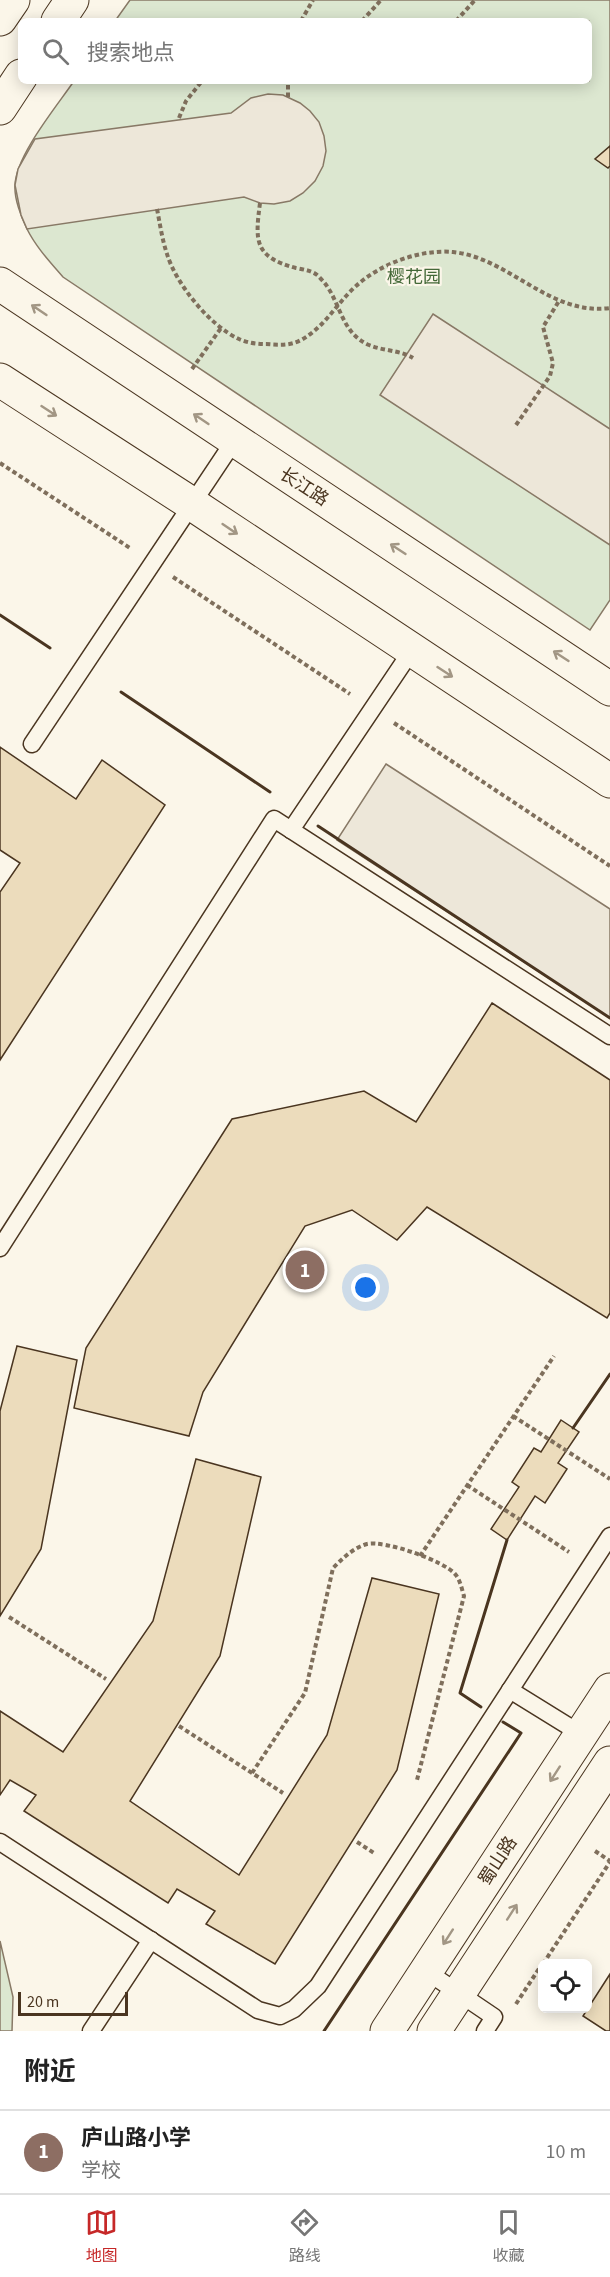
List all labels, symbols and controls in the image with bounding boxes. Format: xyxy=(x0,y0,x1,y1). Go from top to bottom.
search box xyxy=(18,18,592,84)
icon: search xyxy=(39,35,72,68)
text: 搜索地点 xyxy=(87,37,175,69)
park label: 樱花园 xyxy=(387,265,441,290)
one-way arrow xyxy=(31,304,47,316)
one-way arrow xyxy=(40,406,57,418)
one-way arrow xyxy=(192,412,209,425)
street label: 长江路 xyxy=(275,462,333,512)
one-way arrow xyxy=(222,523,238,535)
one-way arrow xyxy=(391,543,407,555)
one-way arrow xyxy=(553,650,570,662)
one-way arrow xyxy=(436,666,453,678)
pin: 1 xyxy=(286,1248,324,1292)
your location xyxy=(351,1273,380,1302)
one-way arrow xyxy=(549,1765,561,1782)
street label: 蜀山路 xyxy=(473,1832,523,1890)
one-way arrow xyxy=(506,1904,518,1921)
one-way arrow xyxy=(442,1929,454,1945)
map controls xyxy=(538,1959,592,2013)
button: locate xyxy=(538,1959,592,2013)
scale bar xyxy=(18,1989,128,2016)
text: 20 m xyxy=(27,1991,59,2013)
text: 附近 xyxy=(24,2053,76,2090)
text: 庐山路小学 xyxy=(81,2122,191,2154)
text: 1 xyxy=(38,2138,49,2166)
text: 10 m xyxy=(546,2138,586,2166)
text: 学校 xyxy=(81,2157,121,2185)
tab: 地图 xyxy=(85,2206,118,2267)
tab: 路线 xyxy=(288,2206,321,2267)
tab: 收藏 xyxy=(492,2206,525,2267)

